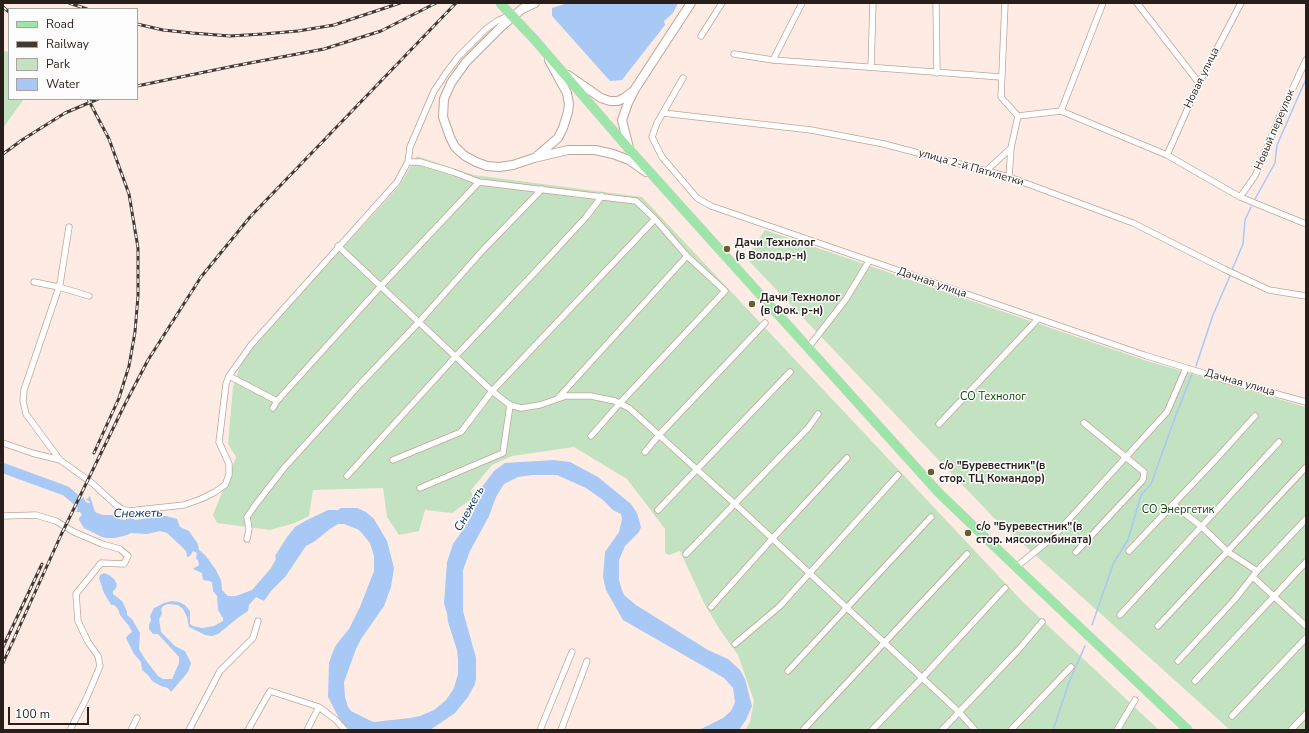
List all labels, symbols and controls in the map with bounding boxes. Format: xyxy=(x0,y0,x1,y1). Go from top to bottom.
legend xyxy=(8,8,138,100)
text: Road xyxy=(46,16,74,32)
text: Railway xyxy=(46,36,89,52)
street label: Новая улица xyxy=(1182,45,1222,111)
text: Park xyxy=(46,56,70,72)
text: Water xyxy=(46,76,80,92)
street label: Новый переулок xyxy=(1252,88,1298,172)
street label: улица 2-й Пятилетки xyxy=(917,147,1025,189)
place label: Дачи Технолог (в Волод.р-н) xyxy=(735,236,815,262)
marker: Дачи Технолог (в Волод.р-н) xyxy=(722,244,732,254)
street label: Дачная улица xyxy=(896,265,968,301)
place label: Дачи Технолог (в Фок. р-н) xyxy=(760,291,840,317)
marker: Дачи Технолог (в Фок. р-н) xyxy=(747,299,757,309)
street label: Дачная улица xyxy=(1203,367,1277,399)
park label: СО Технолог xyxy=(960,390,1026,404)
place label: с/о "Буревестник"(в стор. ТЦ Командор) xyxy=(939,459,1045,485)
marker: с/о "Буревестник"(в стор. ТЦ Командор) xyxy=(926,467,936,477)
water label: Снежеть xyxy=(452,484,488,534)
park label: СО Энергетик xyxy=(1142,503,1214,517)
water label: Снежеть xyxy=(113,506,163,522)
place label: с/о "Буревестник"(в стор. мясокомбината) xyxy=(976,520,1092,546)
marker: с/о "Буревестник"(в стор. мясокомбината) xyxy=(963,528,973,538)
scale bar xyxy=(10,699,91,725)
text: 100 m xyxy=(15,706,50,722)

